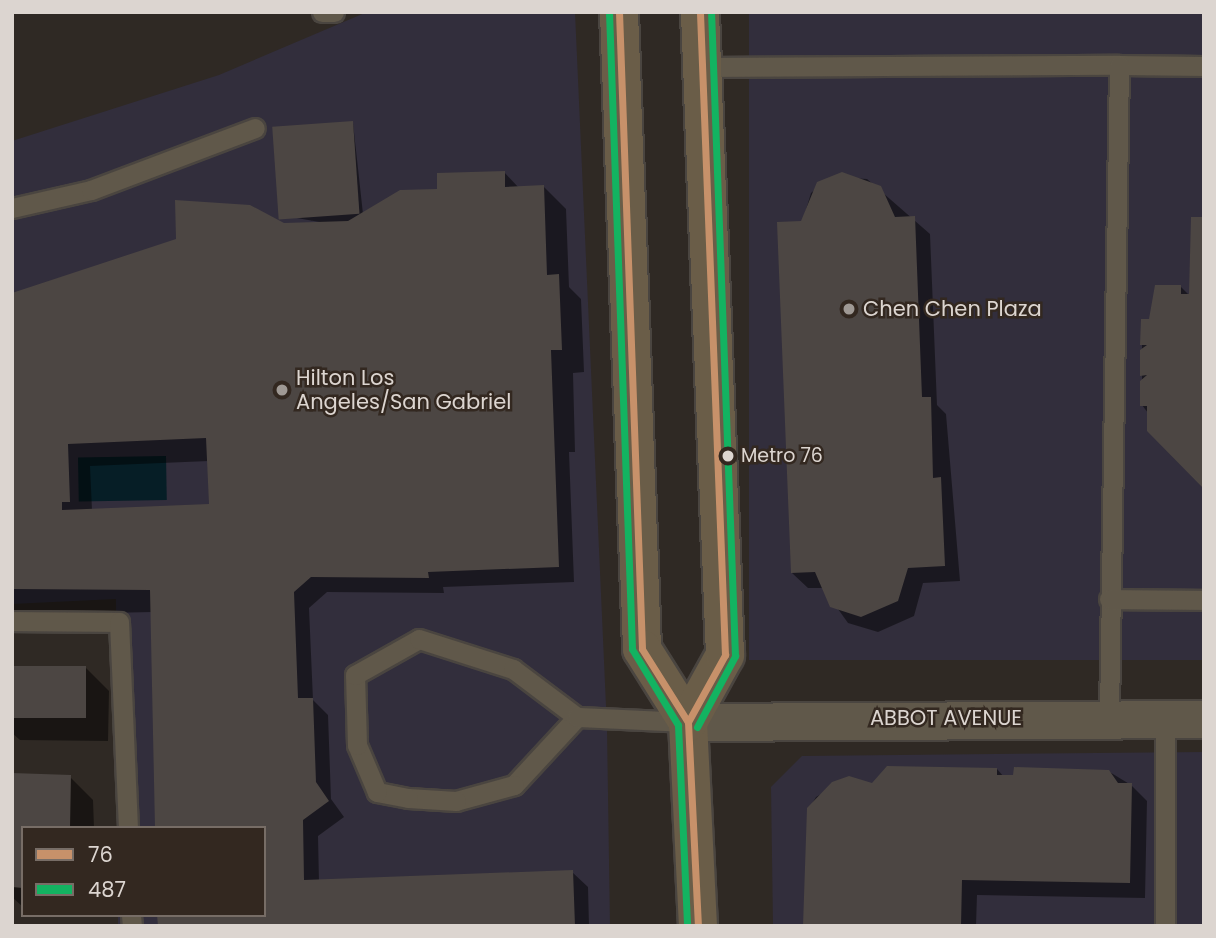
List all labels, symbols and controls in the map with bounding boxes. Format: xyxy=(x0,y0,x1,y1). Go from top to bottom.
place label: Chen Chen Plaza xyxy=(863,296,1042,322)
marker: Chen Chen Plaza xyxy=(841,301,857,317)
place label: Hilton Los Angeles/San Gabriel xyxy=(296,365,511,415)
marker: Hilton Los Angeles/San Gabriel xyxy=(274,382,290,398)
place label: Metro 76 xyxy=(741,445,823,467)
marker: Metro 76 xyxy=(721,449,735,463)
street label: ABBOT AVENUE xyxy=(870,705,1022,731)
legend xyxy=(21,826,266,917)
text: 76 xyxy=(88,840,113,869)
text: 487 xyxy=(88,875,126,904)

